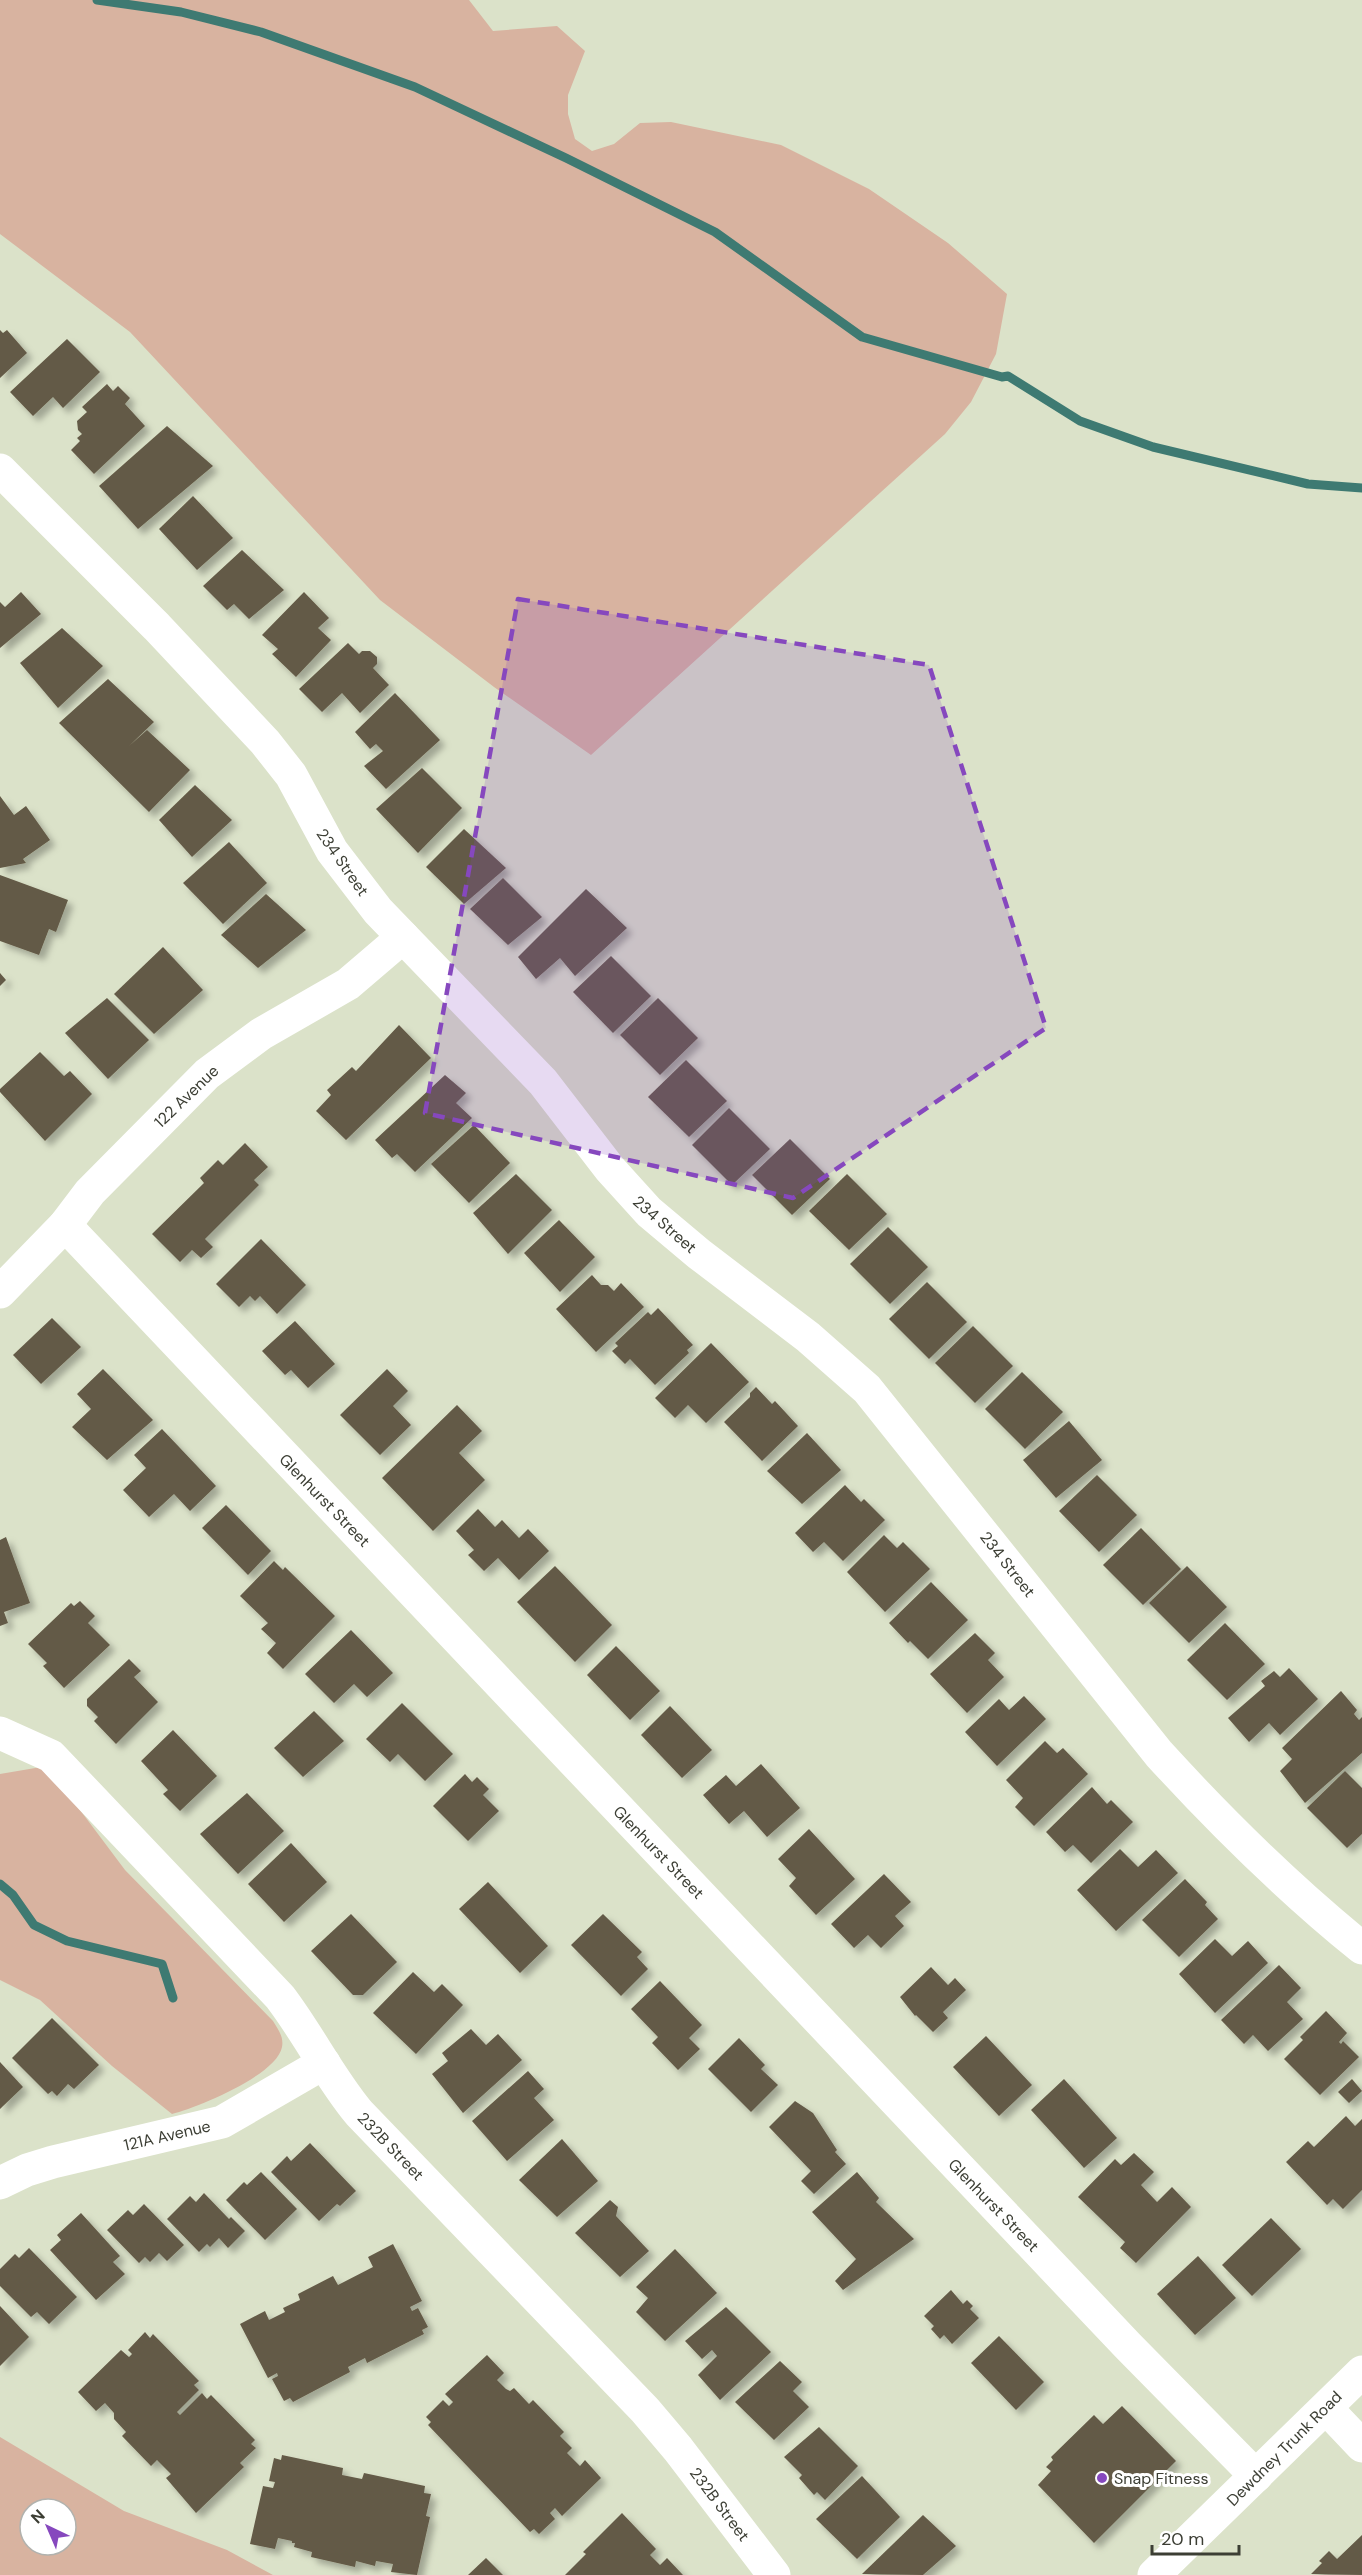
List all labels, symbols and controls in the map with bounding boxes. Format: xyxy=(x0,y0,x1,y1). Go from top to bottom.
street label: 234 Street xyxy=(312,824,374,900)
street label: 122 Avenue xyxy=(150,1060,223,1132)
street label: 234 Street xyxy=(628,1191,701,1258)
street label: Glenhurst Street xyxy=(275,1449,375,1551)
street label: 234 Street xyxy=(975,1527,1040,1601)
street label: Glenhurst Street xyxy=(609,1801,709,1903)
street label: 232B Street xyxy=(353,2108,428,2185)
street label: 121A Avenue xyxy=(122,2115,213,2156)
street label: Glenhurst Street xyxy=(944,2154,1044,2256)
street label: Dewdney Trunk Road xyxy=(1222,2386,1346,2510)
street label: 232B Street xyxy=(685,2463,754,2545)
place label: Snap Fitness xyxy=(1114,2468,1208,2489)
marker: Snap Fitness xyxy=(1095,2471,1109,2485)
north arrow xyxy=(18,2497,78,2557)
text: N xyxy=(26,2505,49,2528)
scale bar xyxy=(1152,2518,1239,2556)
text: 20 m xyxy=(1161,2527,1204,2551)

